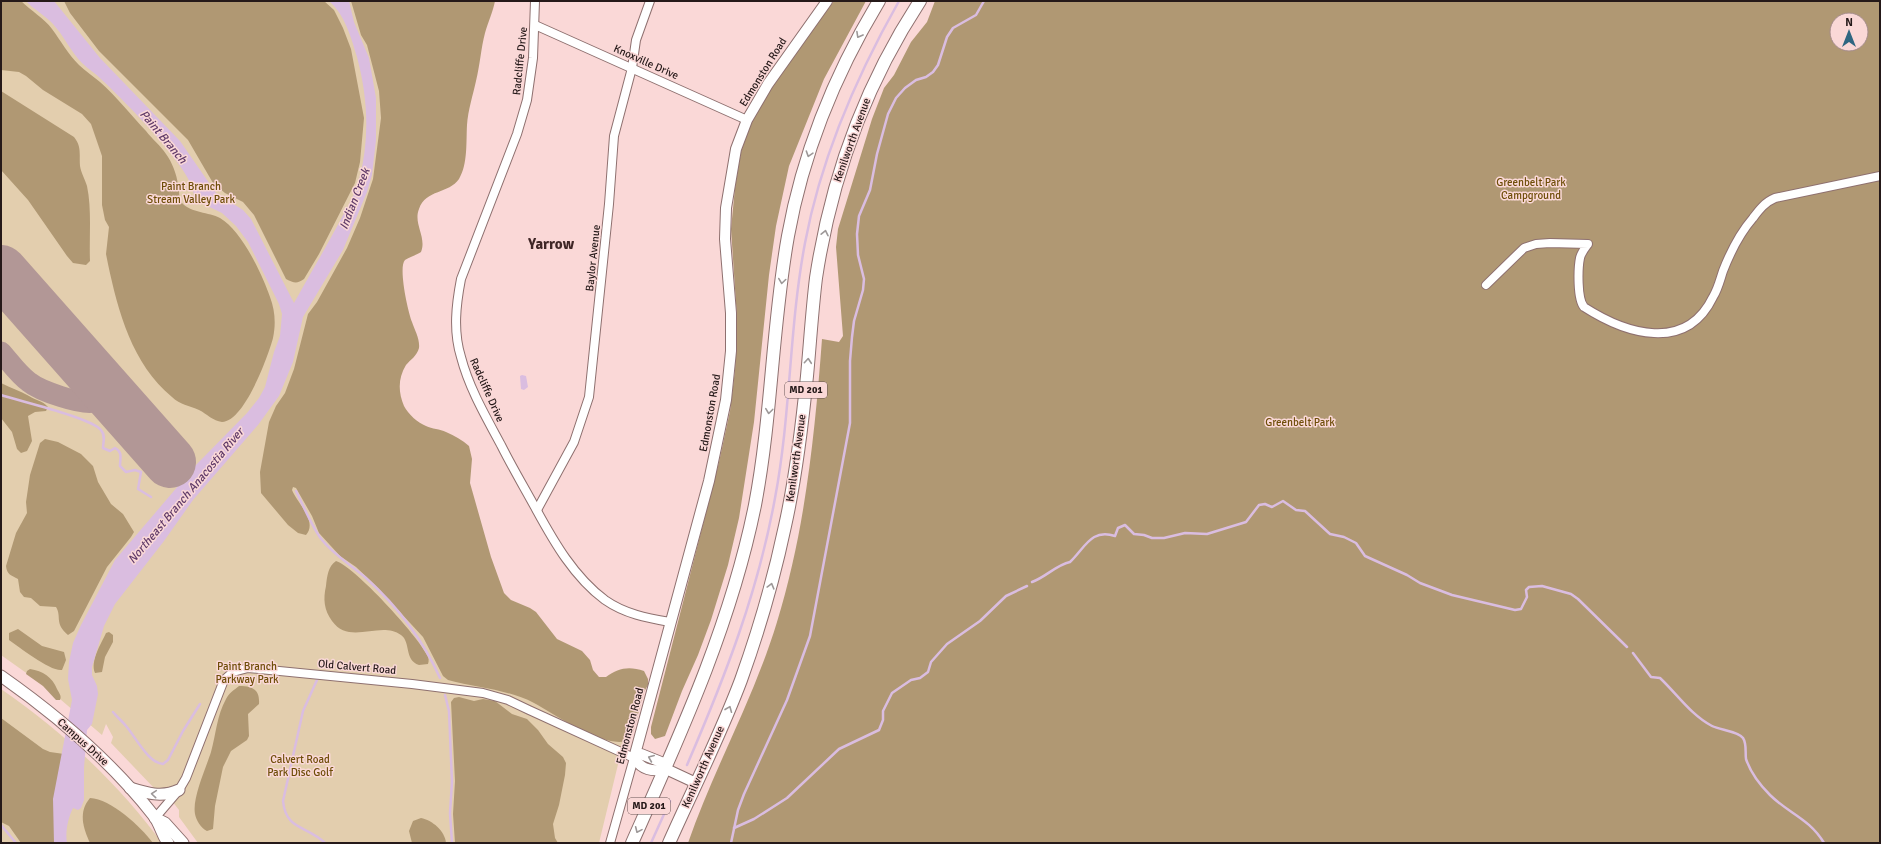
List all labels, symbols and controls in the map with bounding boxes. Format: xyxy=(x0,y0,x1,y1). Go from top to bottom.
north arrow xyxy=(1829,12,1869,52)
text: N xyxy=(1845,16,1853,29)
street label: Radcliffe Drive xyxy=(510,26,530,96)
one-way arrow xyxy=(857,31,864,38)
street label: Edmonston Road xyxy=(737,35,789,109)
street label: Knoxville Drive xyxy=(611,42,681,82)
street label: Kenilworth Avenue xyxy=(831,96,873,184)
water label: Paint Branch xyxy=(136,107,190,167)
one-way arrow xyxy=(805,151,814,158)
water label: Indian Creek xyxy=(336,165,374,232)
park label: Greenbelt Park Campground xyxy=(1496,176,1566,202)
park label: Paint Branch Stream Valley Park xyxy=(147,180,235,206)
street label: Baylor Avenue xyxy=(583,224,603,292)
one-way arrow xyxy=(820,229,828,236)
district label: Yarrow xyxy=(527,235,575,253)
one-way arrow xyxy=(778,278,787,284)
street label: Radcliffe Drive xyxy=(467,356,507,424)
one-way arrow xyxy=(804,358,813,364)
street label: Edmonston Road xyxy=(697,373,723,453)
road number: MD 201 xyxy=(785,382,827,398)
one-way arrow xyxy=(764,407,773,414)
street label: Kenilworth Avenue xyxy=(783,413,809,503)
park label: Greenbelt Park xyxy=(1265,416,1335,429)
water label: Northeast Branch Anacostia River xyxy=(125,424,248,567)
one-way arrow xyxy=(766,583,775,590)
street label: Old Calvert Road xyxy=(317,657,397,677)
park label: Paint Branch Parkway Park xyxy=(215,660,279,686)
street label: Edmonston Road xyxy=(614,686,647,766)
one-way arrow xyxy=(724,705,732,713)
street label: Campus Drive xyxy=(55,716,111,768)
street label: Kenilworth Avenue xyxy=(679,724,727,810)
park label: Calvert Road Park Disc Golf xyxy=(267,753,334,779)
one-way arrow xyxy=(647,755,655,763)
one-way arrow xyxy=(151,789,157,798)
road number: MD 201 xyxy=(628,798,670,814)
one-way arrow xyxy=(635,825,643,833)

